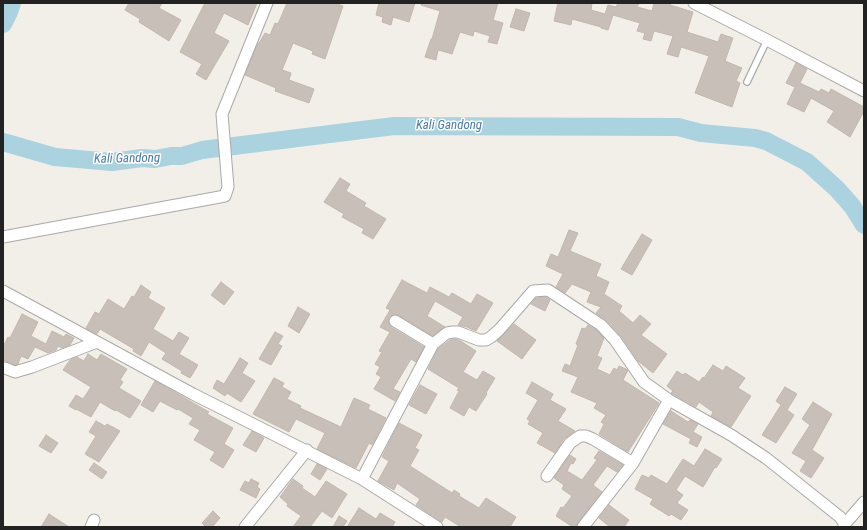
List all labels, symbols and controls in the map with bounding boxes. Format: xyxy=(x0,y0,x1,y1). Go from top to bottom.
water label: Kali Gandong xyxy=(416,118,482,134)
water label: Kali Gandong xyxy=(94,151,160,167)

